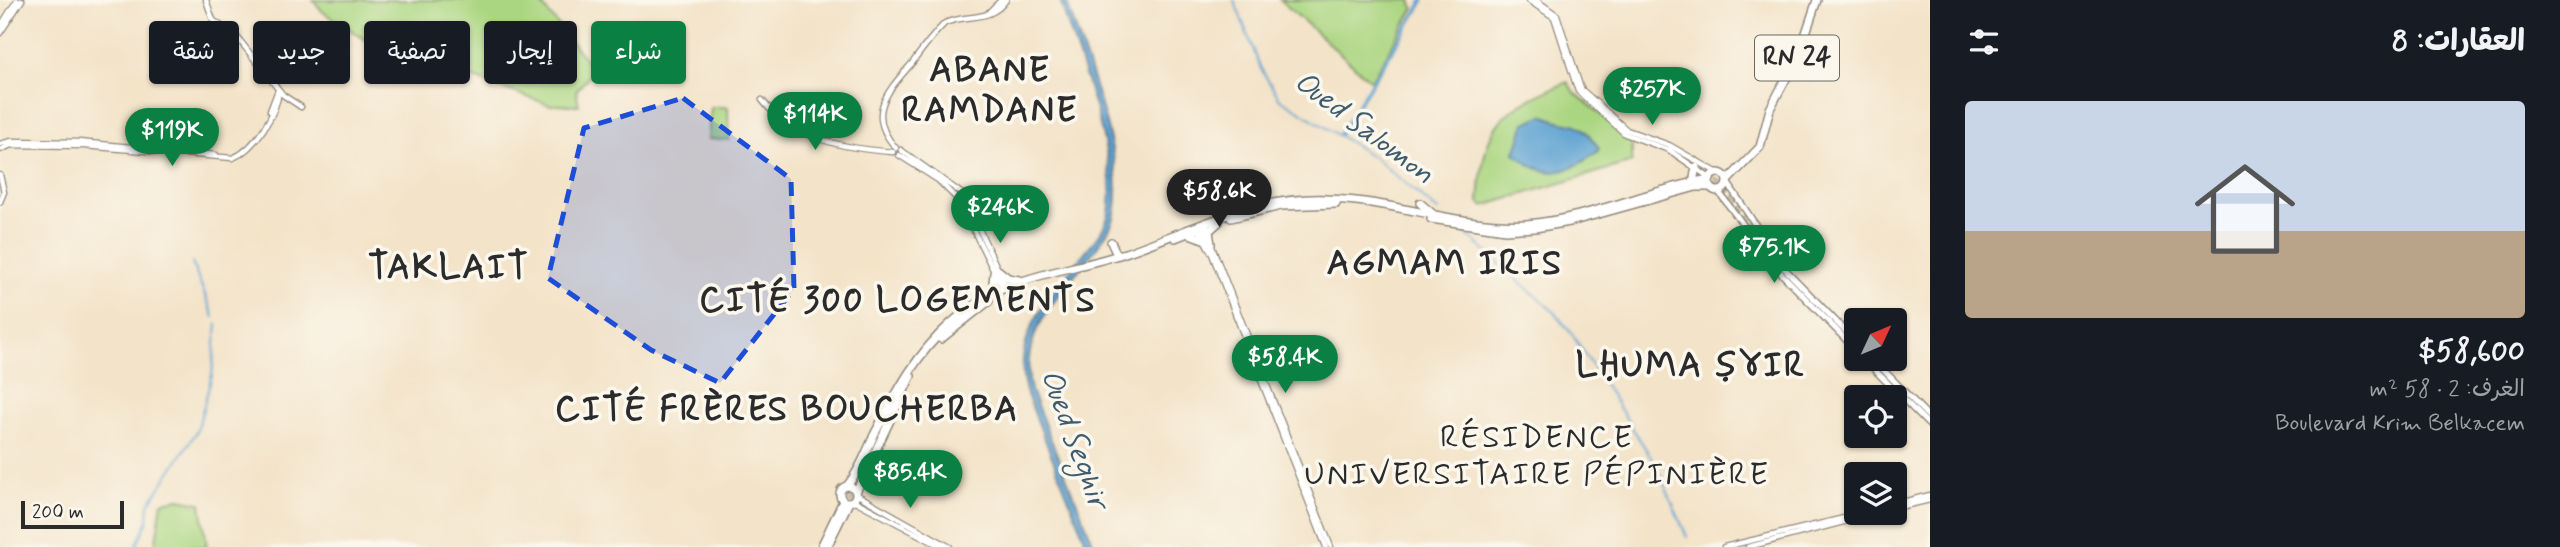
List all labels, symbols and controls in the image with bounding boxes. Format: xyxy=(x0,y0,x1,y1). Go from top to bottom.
chip: شقة xyxy=(149,21,239,84)
chip: جديد xyxy=(253,21,350,84)
chip: تصفية xyxy=(364,21,470,84)
chip: إيجار xyxy=(484,21,577,84)
chip: شراء xyxy=(591,21,686,84)
text: العقارات: 8 xyxy=(2391,22,2525,61)
icon: filters xyxy=(1965,23,2003,61)
road number: RN 24 xyxy=(1755,36,1839,80)
district label: ABANE RAMDANE xyxy=(902,48,1079,134)
water label: Oued Salomon xyxy=(1286,63,1442,193)
pin: $257K xyxy=(1603,68,1701,127)
text: $257K xyxy=(1619,75,1685,105)
pin: $114K xyxy=(766,92,864,152)
text: $114K xyxy=(783,100,847,130)
pin: $119K xyxy=(123,108,221,168)
text: $119K xyxy=(141,116,203,146)
icon: home xyxy=(2182,146,2308,272)
pin: $58.6K xyxy=(1162,170,1276,229)
text: $58.6K xyxy=(1183,177,1255,207)
pin: $246K xyxy=(951,186,1049,245)
text: $246K xyxy=(967,193,1033,223)
pin: $75.1K xyxy=(1717,226,1831,285)
text: $75.1K xyxy=(1738,233,1810,263)
district label: AGMAM IRIS xyxy=(1327,241,1563,287)
district label: TAKLAIT xyxy=(368,245,530,291)
district label: CITÉ 300 LOGEMENTS xyxy=(699,276,1097,324)
north arrow xyxy=(1844,308,1908,371)
map controls xyxy=(1844,308,1907,525)
text: $58,600 xyxy=(2418,332,2525,371)
pin: $58.4K xyxy=(1228,336,1342,395)
text: $58.4K xyxy=(1248,343,1322,373)
district label: LḤUMA ṢƔIR xyxy=(1576,343,1806,389)
water label: Oued Seghir xyxy=(1028,364,1118,518)
text: الغرف: 2 · 58 m² xyxy=(2370,375,2525,405)
district label: CITÉ FRÈRES BOUCHERBA xyxy=(555,385,1019,433)
button: locate xyxy=(1844,385,1907,448)
text: Boulevard Krim Belkacem xyxy=(2275,409,2525,439)
district label: RÉSIDENCE UNIVERSITAIRE PÉPINIÈRE xyxy=(1304,417,1770,496)
pin: $85.4K xyxy=(853,450,967,510)
text: $85.4K xyxy=(873,458,947,488)
button: layers xyxy=(1844,462,1907,525)
scale bar xyxy=(21,498,124,530)
text: 200 m xyxy=(32,500,84,525)

